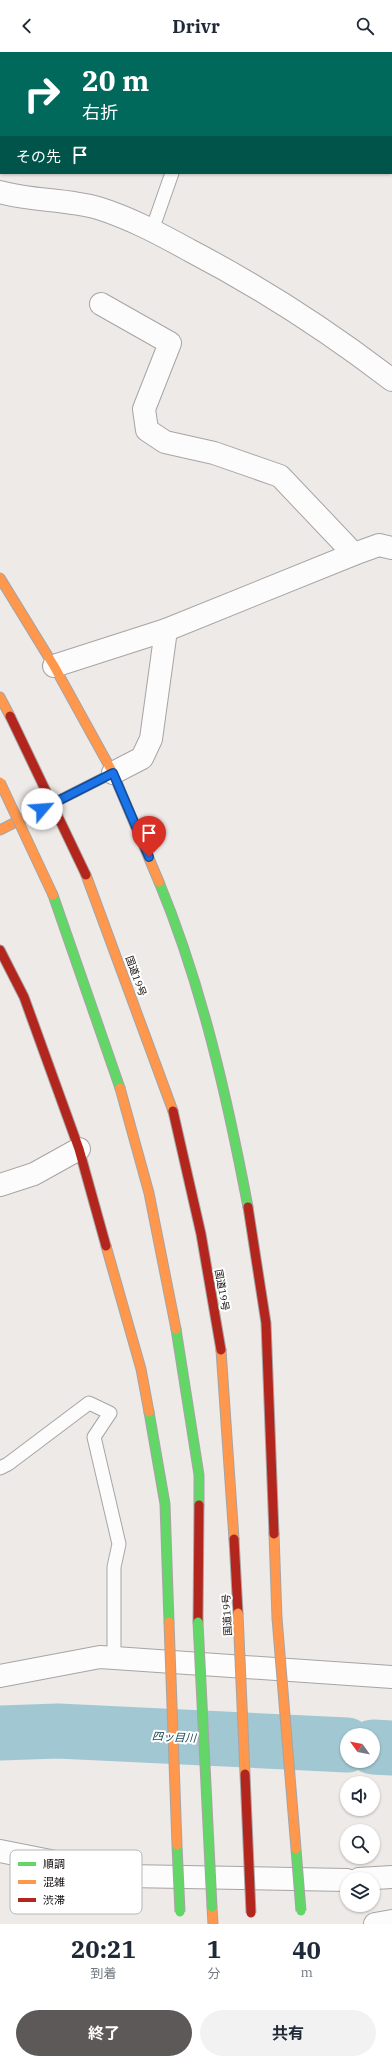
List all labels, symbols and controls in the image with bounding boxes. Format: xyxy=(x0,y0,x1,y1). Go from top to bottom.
icon: back xyxy=(16,15,38,37)
text: Drivr xyxy=(172,15,220,38)
icon: search xyxy=(354,15,376,37)
text: 20 m xyxy=(82,62,149,99)
icon: right xyxy=(16,68,68,120)
text: 右折 xyxy=(82,101,118,124)
icon: arrive xyxy=(69,144,91,166)
text: その先 xyxy=(16,147,61,166)
position arrow xyxy=(21,788,63,830)
pin xyxy=(132,816,166,857)
icon: arrive xyxy=(138,822,160,844)
street label: 国道19号 xyxy=(123,954,149,998)
street label: 国道19号 xyxy=(212,1268,232,1312)
street label: 国道19号 xyxy=(219,1594,235,1636)
north arrow xyxy=(340,1728,380,1768)
map controls xyxy=(340,1728,380,1912)
water label: 四ッ目川 xyxy=(152,1729,197,1745)
button: sound xyxy=(340,1776,380,1816)
button: search xyxy=(340,1824,380,1864)
legend xyxy=(10,1850,142,1914)
text: 順調 xyxy=(43,1857,65,1871)
button: layers xyxy=(340,1872,380,1912)
text: 混雑 xyxy=(43,1875,65,1889)
text: 渋滞 xyxy=(43,1893,65,1907)
text: 20:21 xyxy=(71,1933,136,1965)
text: 1 xyxy=(207,1933,221,1965)
text: 40 xyxy=(292,1934,321,1966)
text: m xyxy=(300,1964,313,1981)
text: 到着 xyxy=(90,1965,116,1982)
text: 分 xyxy=(208,1965,221,1982)
button: 終了 xyxy=(16,2010,192,2056)
button: 共有 xyxy=(200,2010,376,2056)

